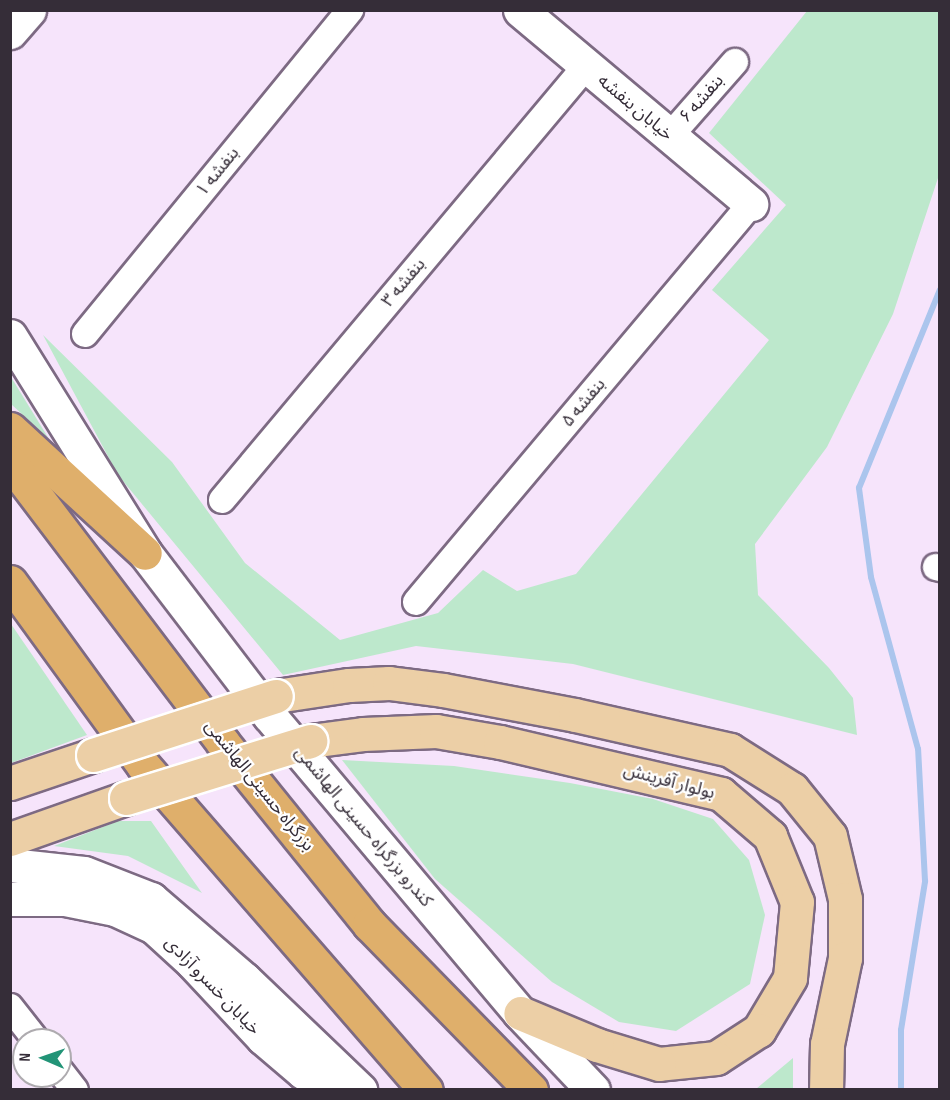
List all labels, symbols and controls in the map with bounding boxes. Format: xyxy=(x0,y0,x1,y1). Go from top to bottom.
street label: خیابان بنفشه xyxy=(593,70,677,146)
street label: بنفشه ۶ xyxy=(675,70,729,128)
street label: بنفشه ۱ xyxy=(192,143,244,201)
street label: بنفشه ۳ xyxy=(377,254,431,312)
street label: بنفشه ۵ xyxy=(557,374,611,432)
street label: بزرگراه حسینی الهاشمی xyxy=(200,716,318,856)
street label: کندرو بزرگراه حسینی الهاشمی xyxy=(289,742,437,912)
street label: بولوار آفرینش xyxy=(621,759,717,805)
street label: خیابان خسرو آزادی xyxy=(160,932,264,1040)
north arrow xyxy=(12,1028,72,1088)
text: N xyxy=(16,1053,35,1062)

